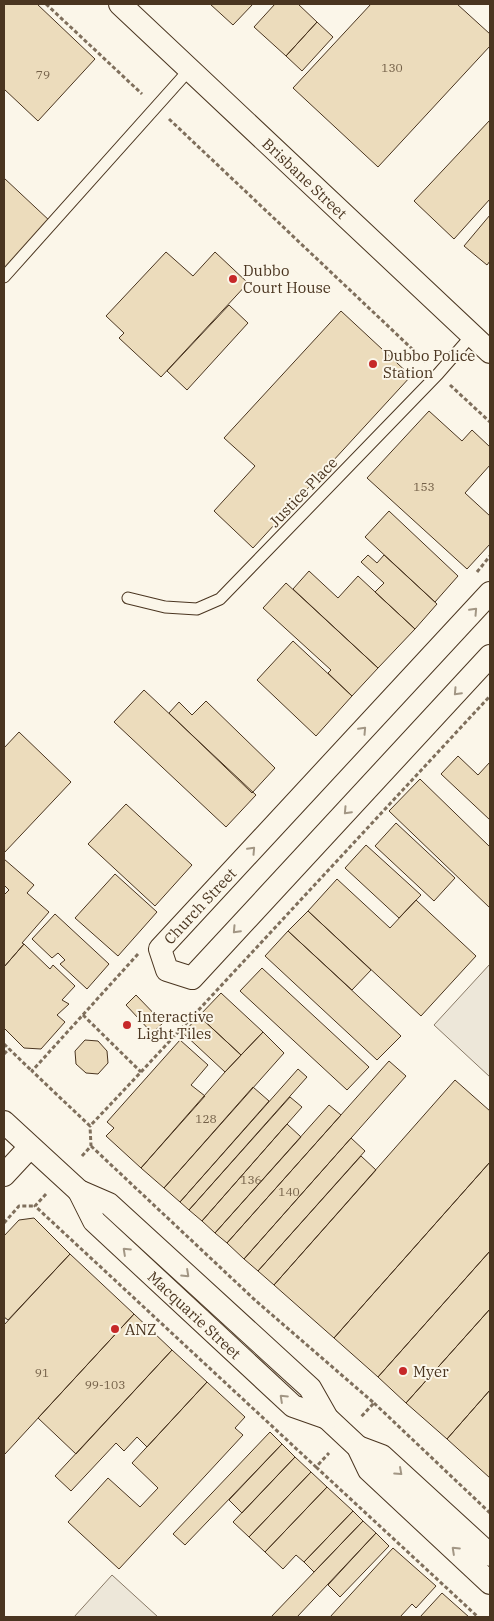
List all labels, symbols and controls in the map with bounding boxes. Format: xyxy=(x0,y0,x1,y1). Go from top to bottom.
house number: 130 xyxy=(381,60,403,75)
house number: 79 xyxy=(36,67,50,82)
street label: Brisbane Street xyxy=(259,134,351,222)
place label: Dubbo Court House xyxy=(243,261,331,297)
marker: Dubbo Court House xyxy=(227,273,239,285)
place label: Dubbo Police Station xyxy=(383,346,475,382)
marker: Dubbo Police Station xyxy=(367,358,379,370)
street label: Justice Place xyxy=(265,453,341,531)
house number: 153 xyxy=(413,479,435,494)
one-way arrow xyxy=(468,608,477,617)
one-way arrow xyxy=(454,686,463,695)
one-way arrow xyxy=(357,727,366,736)
one-way arrow xyxy=(344,805,353,814)
one-way arrow xyxy=(246,846,255,855)
street label: Church Street xyxy=(160,864,240,948)
one-way arrow xyxy=(233,925,242,934)
place label: Interactive Light Tiles xyxy=(137,1007,214,1043)
marker: Interactive Light Tiles xyxy=(121,1019,133,1031)
house number: 128 xyxy=(195,1111,217,1126)
house number: 136 xyxy=(240,1172,262,1187)
house number: 140 xyxy=(278,1184,300,1199)
one-way arrow xyxy=(123,1248,132,1257)
street label: Macquarie Street xyxy=(144,1267,245,1363)
one-way arrow xyxy=(180,1268,189,1277)
place label: ANZ xyxy=(125,1320,157,1339)
marker: ANZ xyxy=(109,1323,121,1335)
place label: Myer xyxy=(413,1362,449,1381)
house number: 91 xyxy=(35,1365,49,1380)
marker: Myer xyxy=(397,1365,409,1377)
house number: 99-103 xyxy=(85,1377,125,1392)
one-way arrow xyxy=(280,1395,289,1404)
one-way arrow xyxy=(393,1466,402,1475)
one-way arrow xyxy=(451,1547,460,1556)

